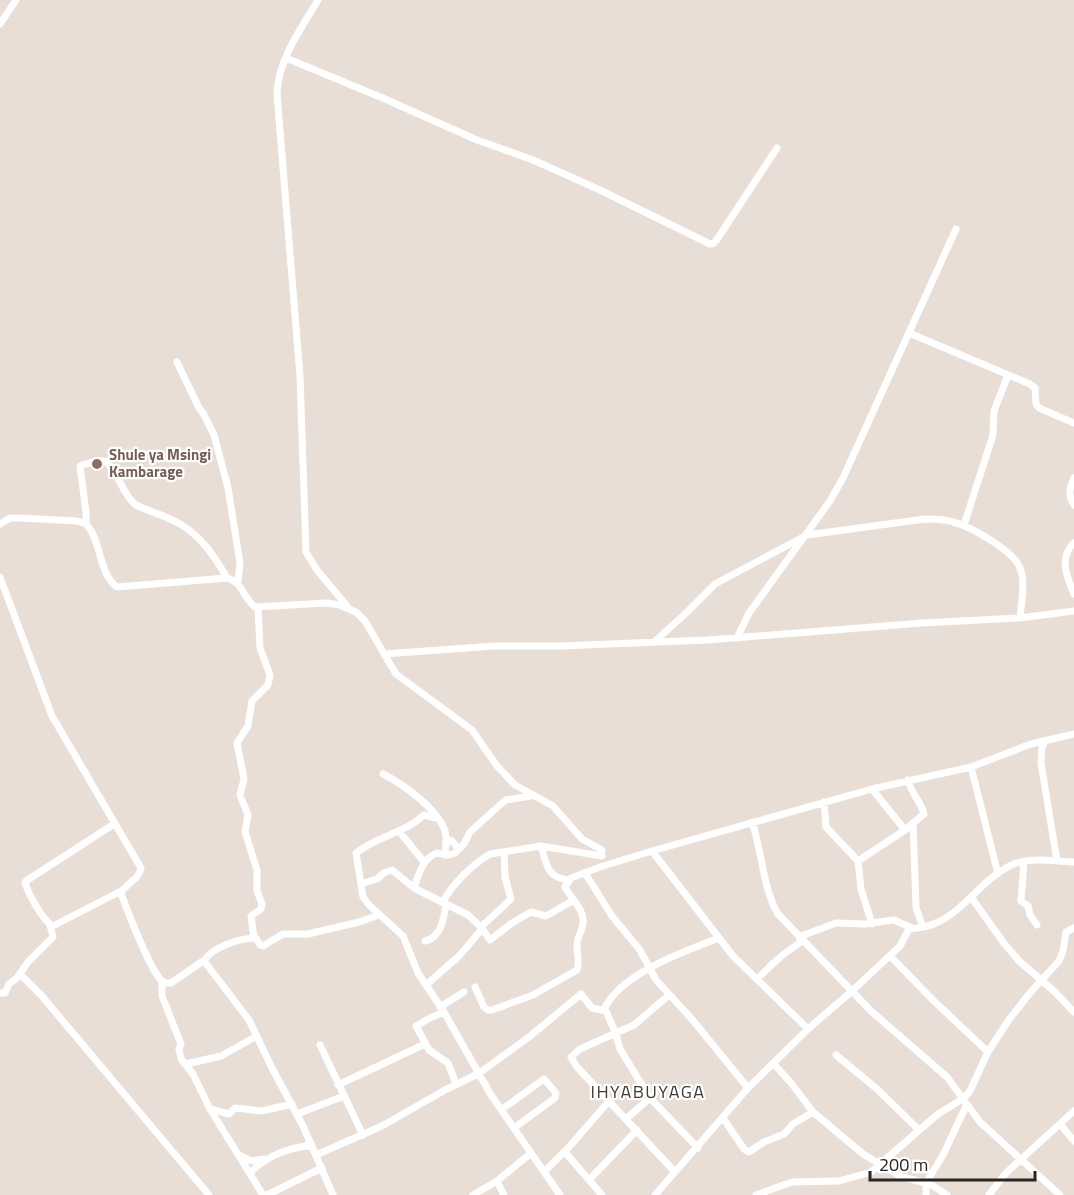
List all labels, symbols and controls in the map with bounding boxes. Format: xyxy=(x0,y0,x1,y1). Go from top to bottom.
place label: Shule ya Msingi Kambarage xyxy=(109,443,211,483)
marker: Shule ya Msingi Kambarage xyxy=(90,457,104,471)
district label: IHYABUYAGA xyxy=(591,1078,705,1105)
scale bar xyxy=(870,1144,1035,1182)
text: 200 m xyxy=(879,1151,928,1178)

